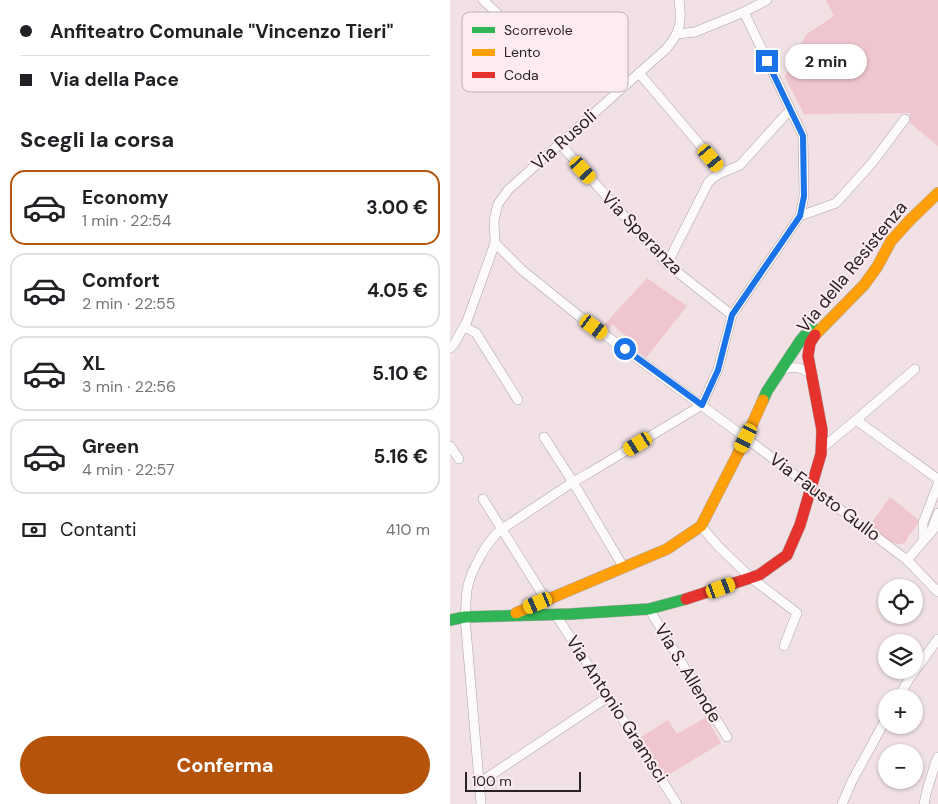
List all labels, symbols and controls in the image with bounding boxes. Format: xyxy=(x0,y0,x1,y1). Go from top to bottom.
legend xyxy=(462,12,628,92)
text: Anfiteatro Comunale "Vincenzo Tieri" xyxy=(50,19,393,44)
text: Scorrevole xyxy=(504,21,573,39)
text: Lento xyxy=(504,43,541,61)
callout: 2 min xyxy=(784,44,867,78)
route end xyxy=(756,50,778,72)
text: 2 min xyxy=(805,51,847,72)
text: Coda xyxy=(504,66,539,84)
text: Via della Pace xyxy=(50,67,179,92)
street label: Via Rusoli xyxy=(526,104,602,176)
text: Scegli la corsa xyxy=(20,125,174,154)
car xyxy=(695,142,726,174)
car xyxy=(567,154,598,186)
icon: car xyxy=(22,185,67,230)
text: Economy xyxy=(82,185,169,210)
street label: Via Speranza xyxy=(596,186,688,280)
text: 3.00 € xyxy=(366,195,428,220)
street label: Via della Resistenza xyxy=(791,196,913,338)
text: 1 min · 22:54 xyxy=(82,210,171,231)
icon: car xyxy=(22,268,67,313)
text: Comfort xyxy=(82,268,160,293)
text: 4.05 € xyxy=(367,278,428,303)
text: 2 min · 22:55 xyxy=(82,293,176,314)
car xyxy=(577,312,610,342)
route start xyxy=(614,338,636,360)
icon: car xyxy=(22,351,67,396)
text: XL xyxy=(82,351,105,376)
text: 5.10 € xyxy=(372,361,428,386)
text: 3 min · 22:56 xyxy=(82,376,176,397)
car xyxy=(732,421,759,455)
car xyxy=(621,430,654,458)
icon: car xyxy=(22,434,67,479)
text: Green xyxy=(82,434,139,459)
text: 5.16 € xyxy=(374,444,428,469)
street label: Via Fausto Gullo xyxy=(764,447,886,547)
text: 4 min · 22:57 xyxy=(82,459,175,480)
icon: cash xyxy=(20,516,48,544)
text: Contanti xyxy=(60,517,137,542)
text: 410 m xyxy=(386,519,430,540)
car xyxy=(704,576,737,600)
map controls xyxy=(878,579,923,789)
button: locate xyxy=(878,579,923,624)
car xyxy=(521,590,554,616)
street label: Via S. Allende xyxy=(649,619,727,727)
street label: Via Antonio Gramsci xyxy=(560,631,674,787)
button: layers xyxy=(878,634,923,679)
button: + xyxy=(878,689,923,734)
button: Conferma xyxy=(20,736,430,794)
button: − xyxy=(878,744,923,789)
scale bar xyxy=(465,769,581,792)
text: 100 m xyxy=(472,772,512,790)

